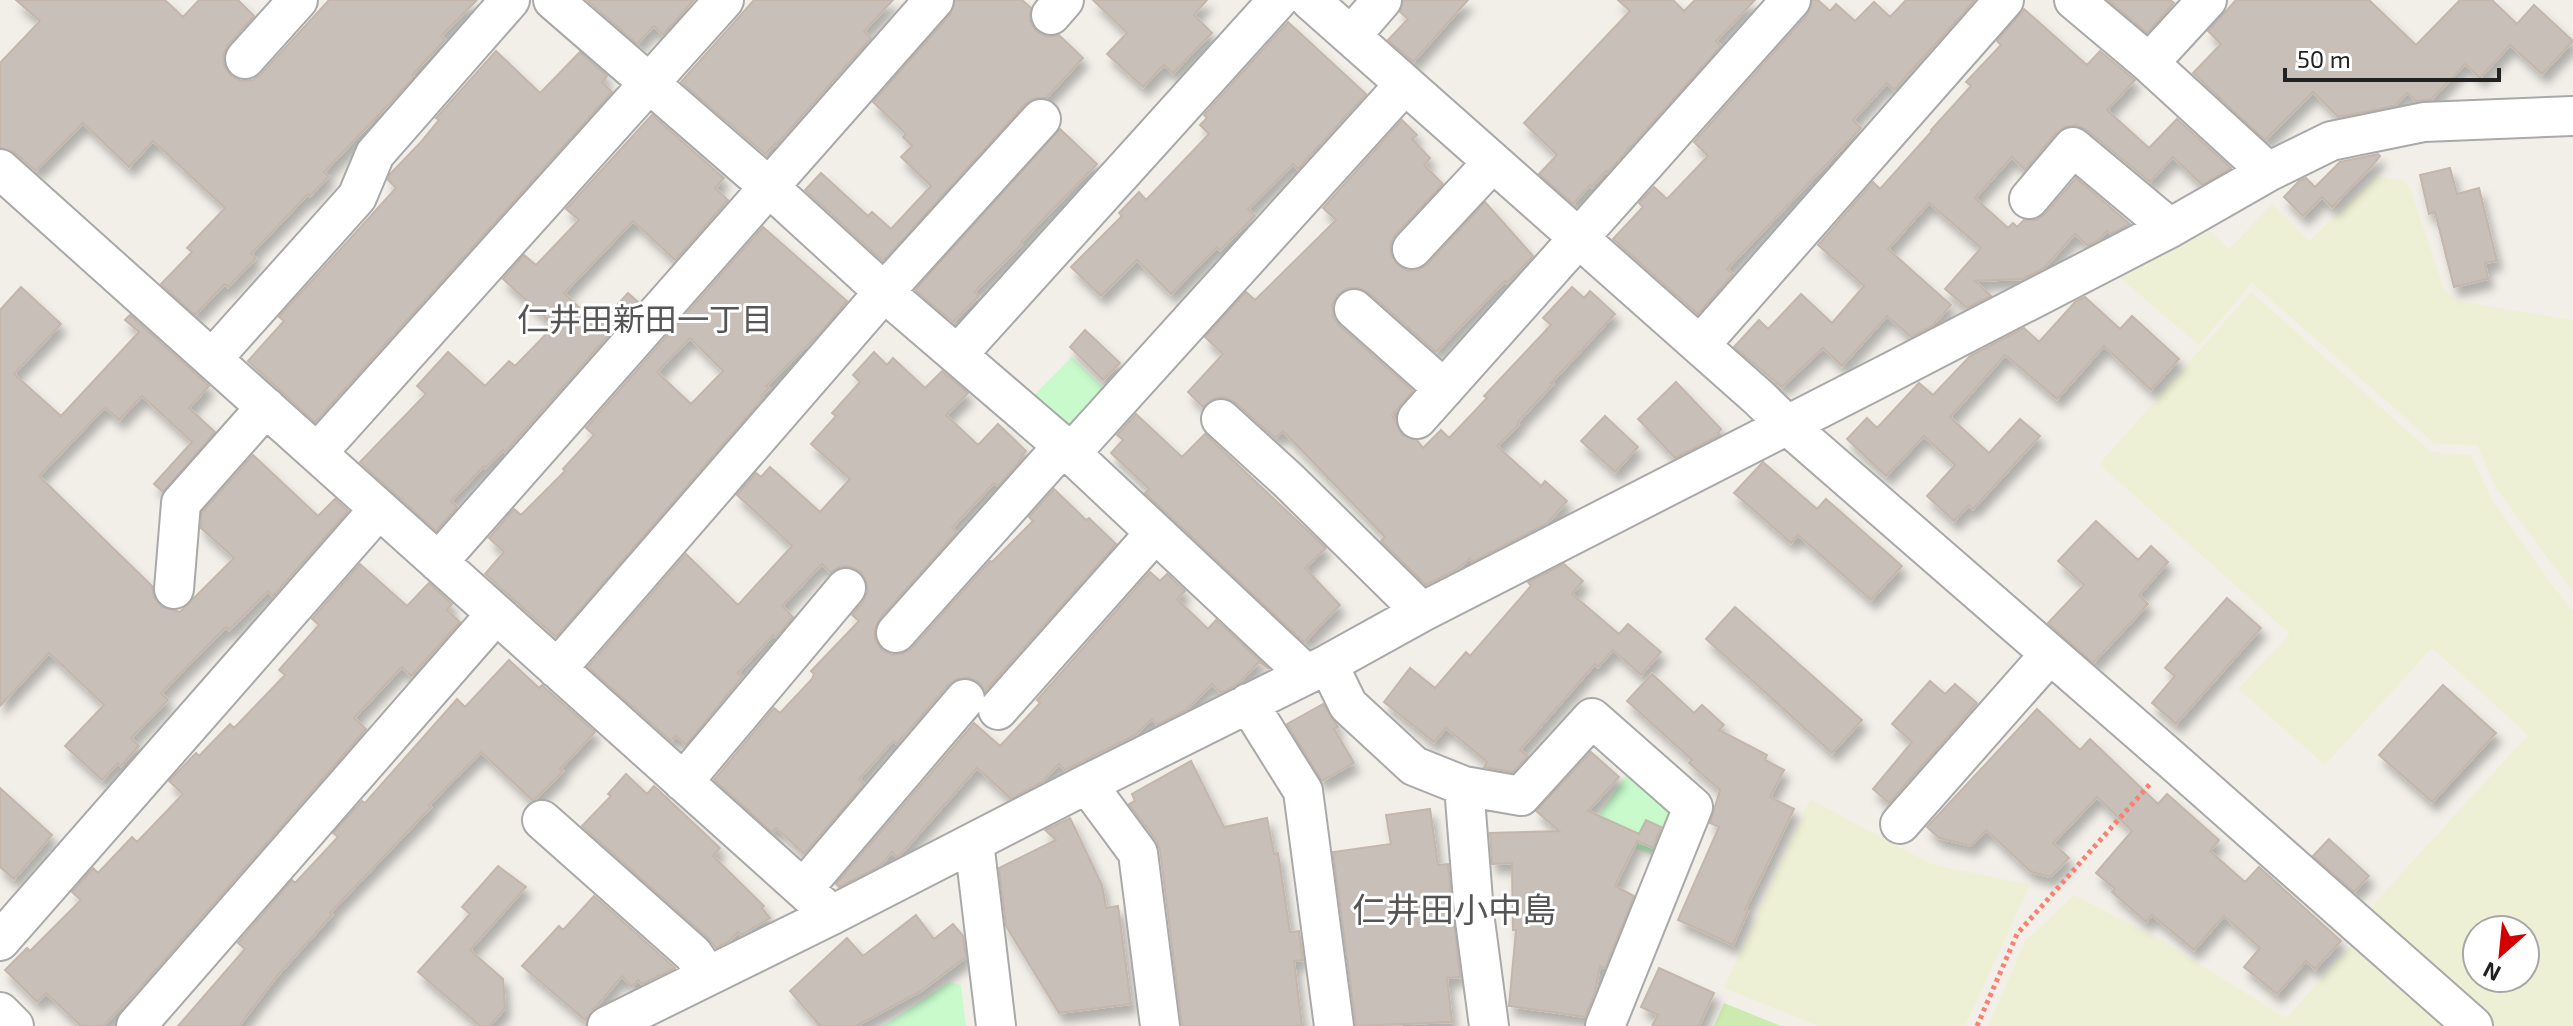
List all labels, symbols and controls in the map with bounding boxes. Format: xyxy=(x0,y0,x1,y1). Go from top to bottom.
scale bar xyxy=(2285,32,2499,82)
text: 50 m xyxy=(2297,44,2351,73)
district label: 仁井田新田一丁目 xyxy=(517,299,773,337)
district label: 仁井田小中島 xyxy=(1352,888,1556,929)
north arrow xyxy=(2461,914,2541,994)
text: N xyxy=(2478,958,2504,988)

